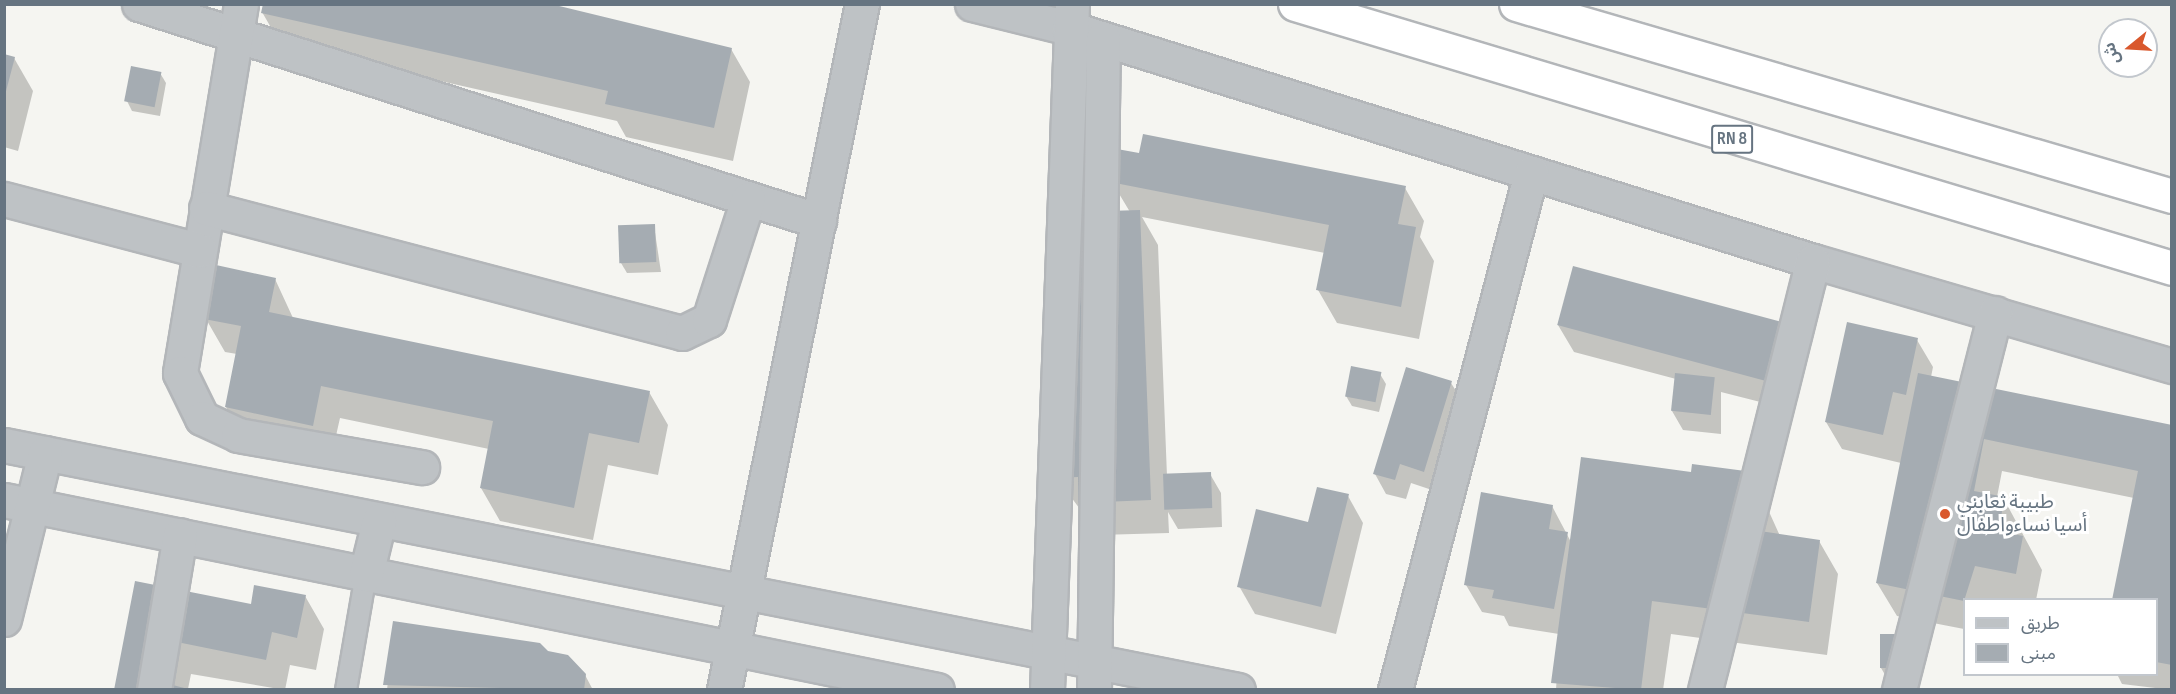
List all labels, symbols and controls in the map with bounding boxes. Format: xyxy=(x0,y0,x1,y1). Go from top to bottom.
north arrow xyxy=(2098,18,2158,78)
text: ش xyxy=(2100,40,2125,66)
road number: RN 8 xyxy=(1711,124,1753,154)
place label: طبيبة ثعابني أسيا نساءواطفال xyxy=(1957,490,2087,537)
marker: طبيبة ثعابني أسيا نساءواطفال xyxy=(1938,507,1952,521)
legend xyxy=(1963,598,2158,676)
text: طريق xyxy=(2021,613,2060,634)
text: مبنى xyxy=(2021,643,2056,664)

